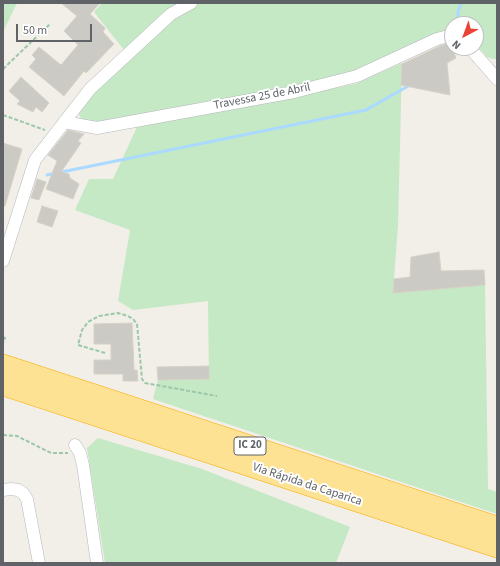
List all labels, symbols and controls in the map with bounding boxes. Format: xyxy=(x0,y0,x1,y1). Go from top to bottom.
scale bar xyxy=(18,16,94,42)
north arrow xyxy=(444,16,484,56)
text: 50 m xyxy=(23,22,47,39)
text: N xyxy=(449,37,464,53)
street label: Travessa 25 de Abril xyxy=(212,81,312,113)
road number: IC 20 xyxy=(234,437,266,455)
street label: Via Rápida da Caparica xyxy=(250,461,364,509)

